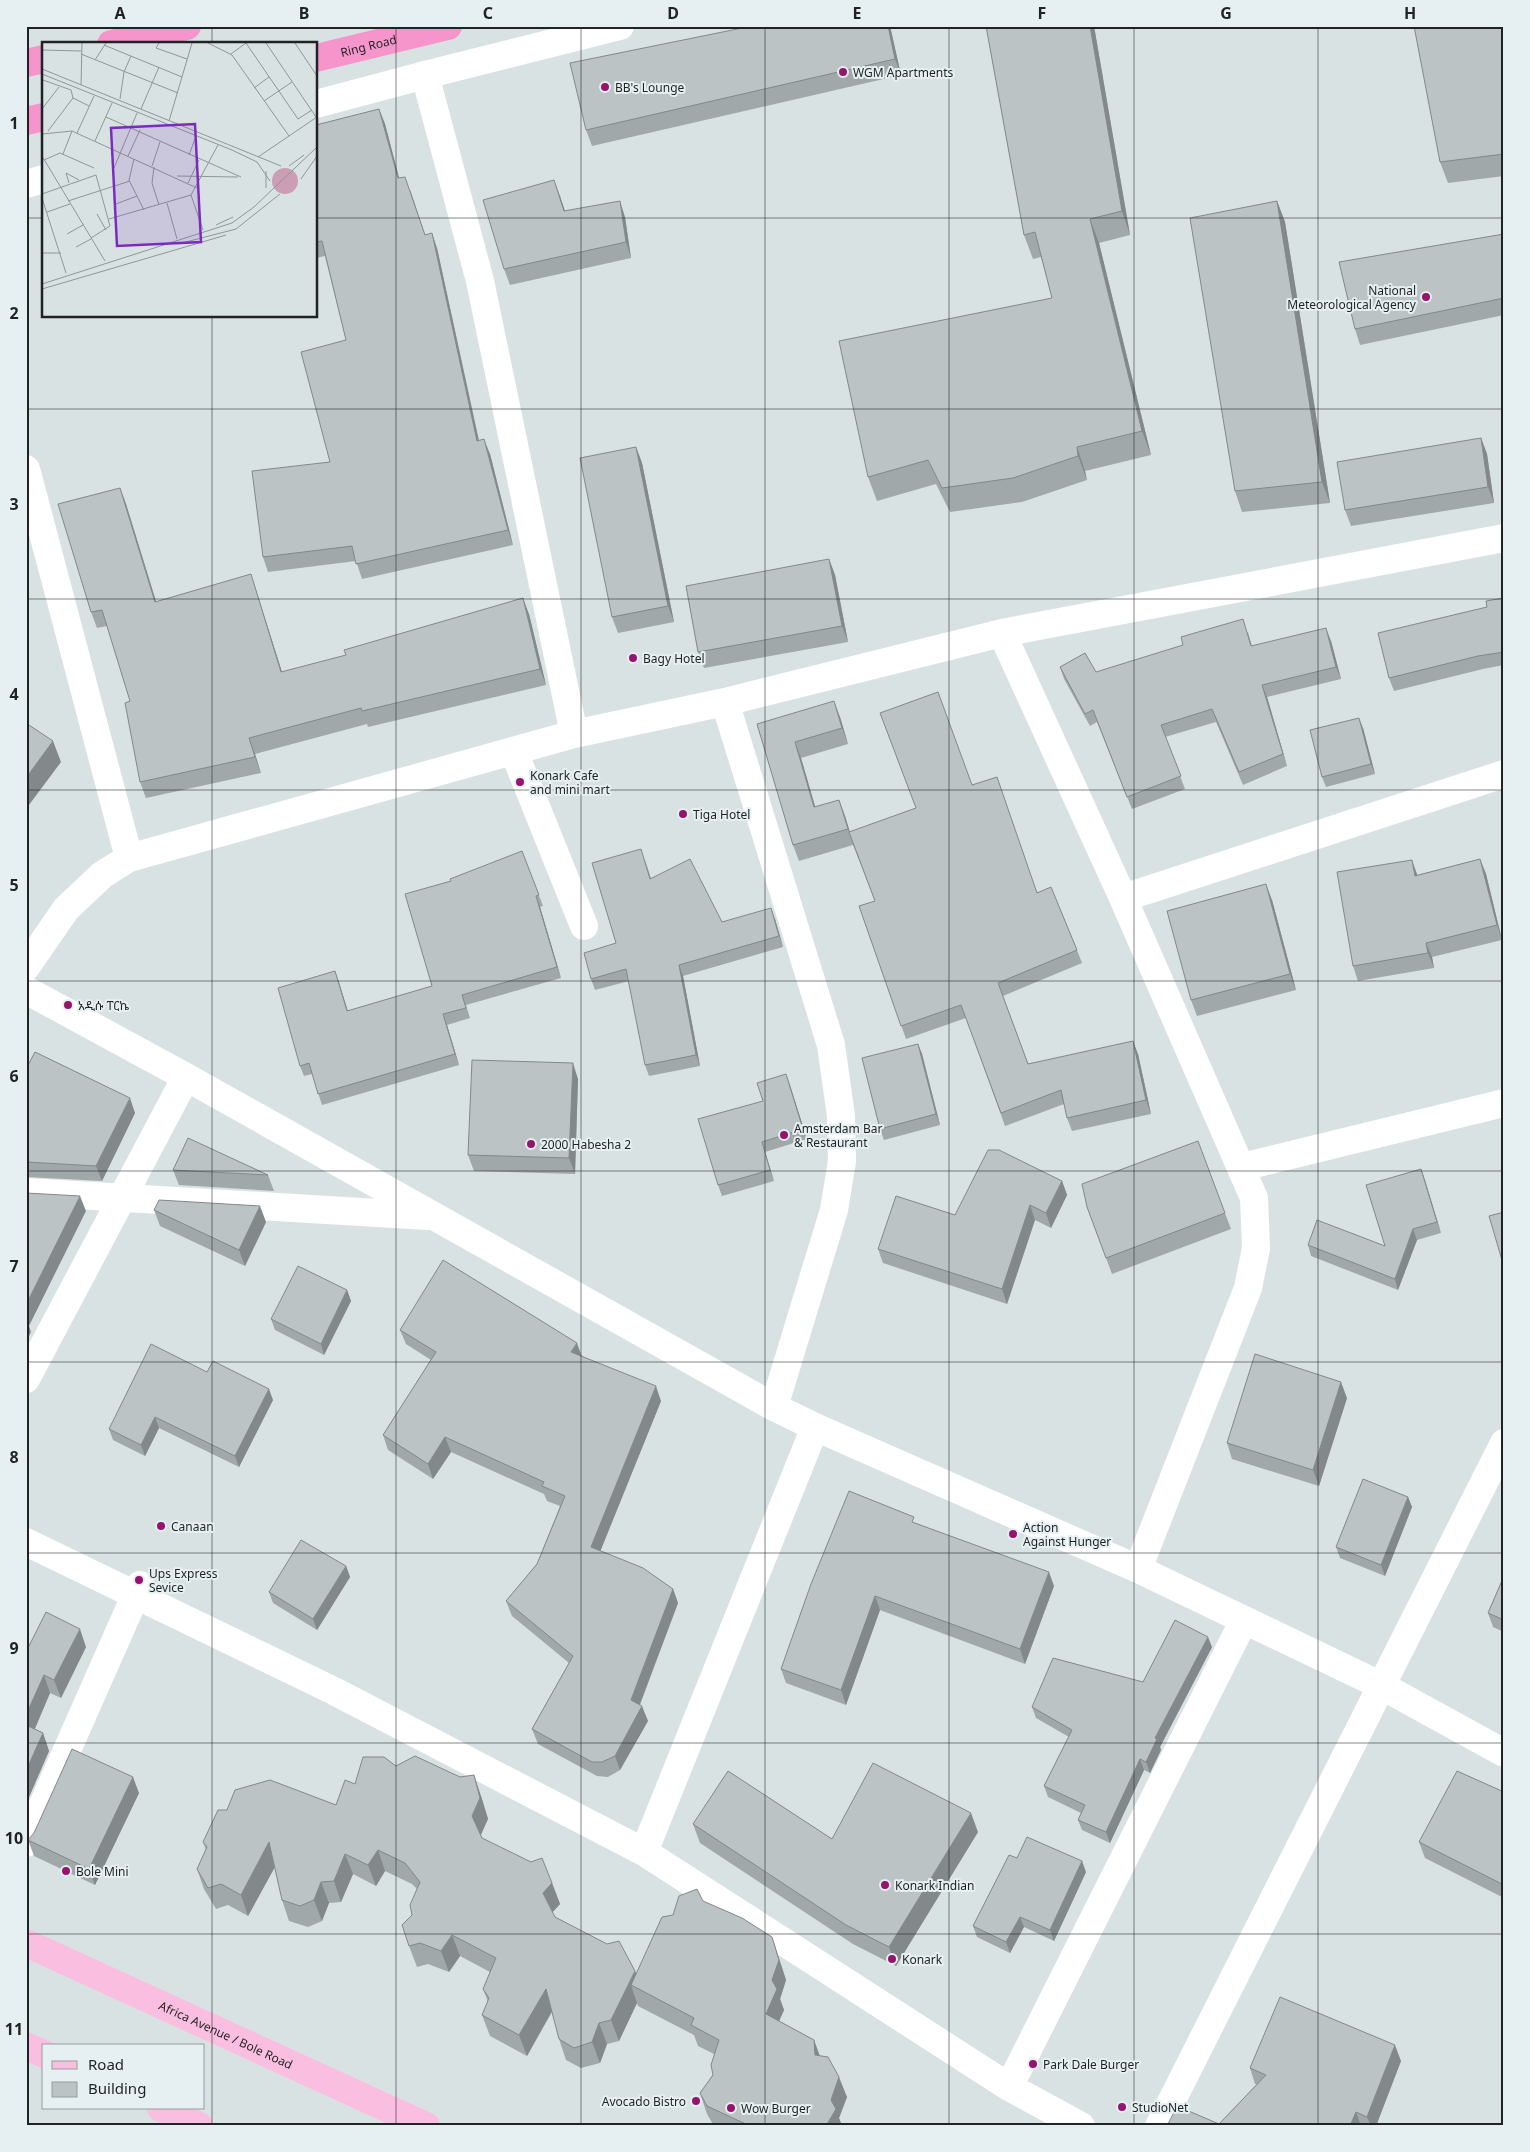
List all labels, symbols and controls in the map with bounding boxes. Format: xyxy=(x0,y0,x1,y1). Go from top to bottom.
text: A xyxy=(114,2,126,24)
text: B xyxy=(299,2,309,24)
text: C xyxy=(483,2,493,24)
text: D xyxy=(667,2,679,24)
text: E xyxy=(853,2,862,24)
text: F xyxy=(1038,2,1046,24)
text: G xyxy=(1220,2,1232,24)
text: H xyxy=(1404,2,1416,24)
street label: Ring Road xyxy=(339,30,398,60)
inset map xyxy=(42,42,318,318)
place label: WGM Apartments xyxy=(853,64,954,81)
marker: WGM Apartments xyxy=(837,66,849,78)
place label: BB's Lounge xyxy=(615,79,685,96)
marker: BB's Lounge xyxy=(599,81,611,93)
text: 1 xyxy=(9,112,19,134)
place label: National Meteorological Agency xyxy=(1287,282,1417,313)
marker: National Meteorological Agency xyxy=(1420,291,1432,303)
text: 2 xyxy=(9,302,19,324)
text: 3 xyxy=(9,493,19,515)
place label: Bagy Hotel xyxy=(643,650,705,667)
marker: Bagy Hotel xyxy=(627,652,639,664)
text: 4 xyxy=(9,683,19,705)
place label: Konark Cafe and mini mart xyxy=(530,767,611,798)
marker: Konark Cafe and mini mart xyxy=(514,776,526,788)
place label: Tiga Hotel xyxy=(693,806,750,823)
marker: Tiga Hotel xyxy=(677,808,689,820)
text: 5 xyxy=(9,874,19,896)
place label: አዲሱ ፐርኬ xyxy=(78,997,129,1014)
marker: አዲሱ ፐርኬ xyxy=(62,999,74,1011)
text: 6 xyxy=(9,1065,19,1087)
place label: Amsterdam Bar & Restaurant xyxy=(794,1120,882,1151)
marker: Amsterdam Bar & Restaurant xyxy=(778,1129,790,1141)
place label: 2000 Habesha 2 xyxy=(541,1136,631,1153)
marker: 2000 Habesha 2 xyxy=(525,1138,537,1150)
text: 7 xyxy=(9,1255,19,1277)
text: 8 xyxy=(9,1446,19,1468)
place label: Canaan xyxy=(171,1518,214,1535)
place label: Action Against Hunger xyxy=(1023,1519,1111,1550)
marker: Canaan xyxy=(155,1520,167,1532)
marker: Action Against Hunger xyxy=(1007,1528,1019,1540)
place label: Ups Express Sevice xyxy=(149,1565,218,1596)
marker: Ups Express Sevice xyxy=(133,1574,145,1586)
text: 9 xyxy=(9,1637,19,1659)
text: 10 xyxy=(5,1827,23,1849)
place label: Bole Mini xyxy=(76,1863,129,1880)
marker: Bole Mini xyxy=(60,1865,72,1877)
place label: Konark Indian xyxy=(895,1877,974,1894)
marker: Konark Indian xyxy=(879,1879,891,1891)
place label: Konark xyxy=(902,1951,943,1968)
marker: Konark xyxy=(886,1953,898,1965)
street label: Africa Avenue / Bole Road xyxy=(156,1997,296,2072)
text: 11 xyxy=(5,2018,23,2040)
legend xyxy=(42,2044,205,2110)
text: Road xyxy=(88,2054,124,2074)
place label: Park Dale Burger xyxy=(1043,2056,1139,2073)
marker: Park Dale Burger xyxy=(1027,2058,1039,2070)
text: Building xyxy=(88,2078,146,2098)
place label: Avocado Bistro xyxy=(602,2093,686,2110)
marker: Avocado Bistro xyxy=(690,2095,702,2107)
place label: StudioNet xyxy=(1132,2099,1189,2116)
place label: Wow Burger xyxy=(741,2100,811,2117)
marker: StudioNet xyxy=(1116,2101,1128,2113)
marker: Wow Burger xyxy=(725,2102,737,2114)

